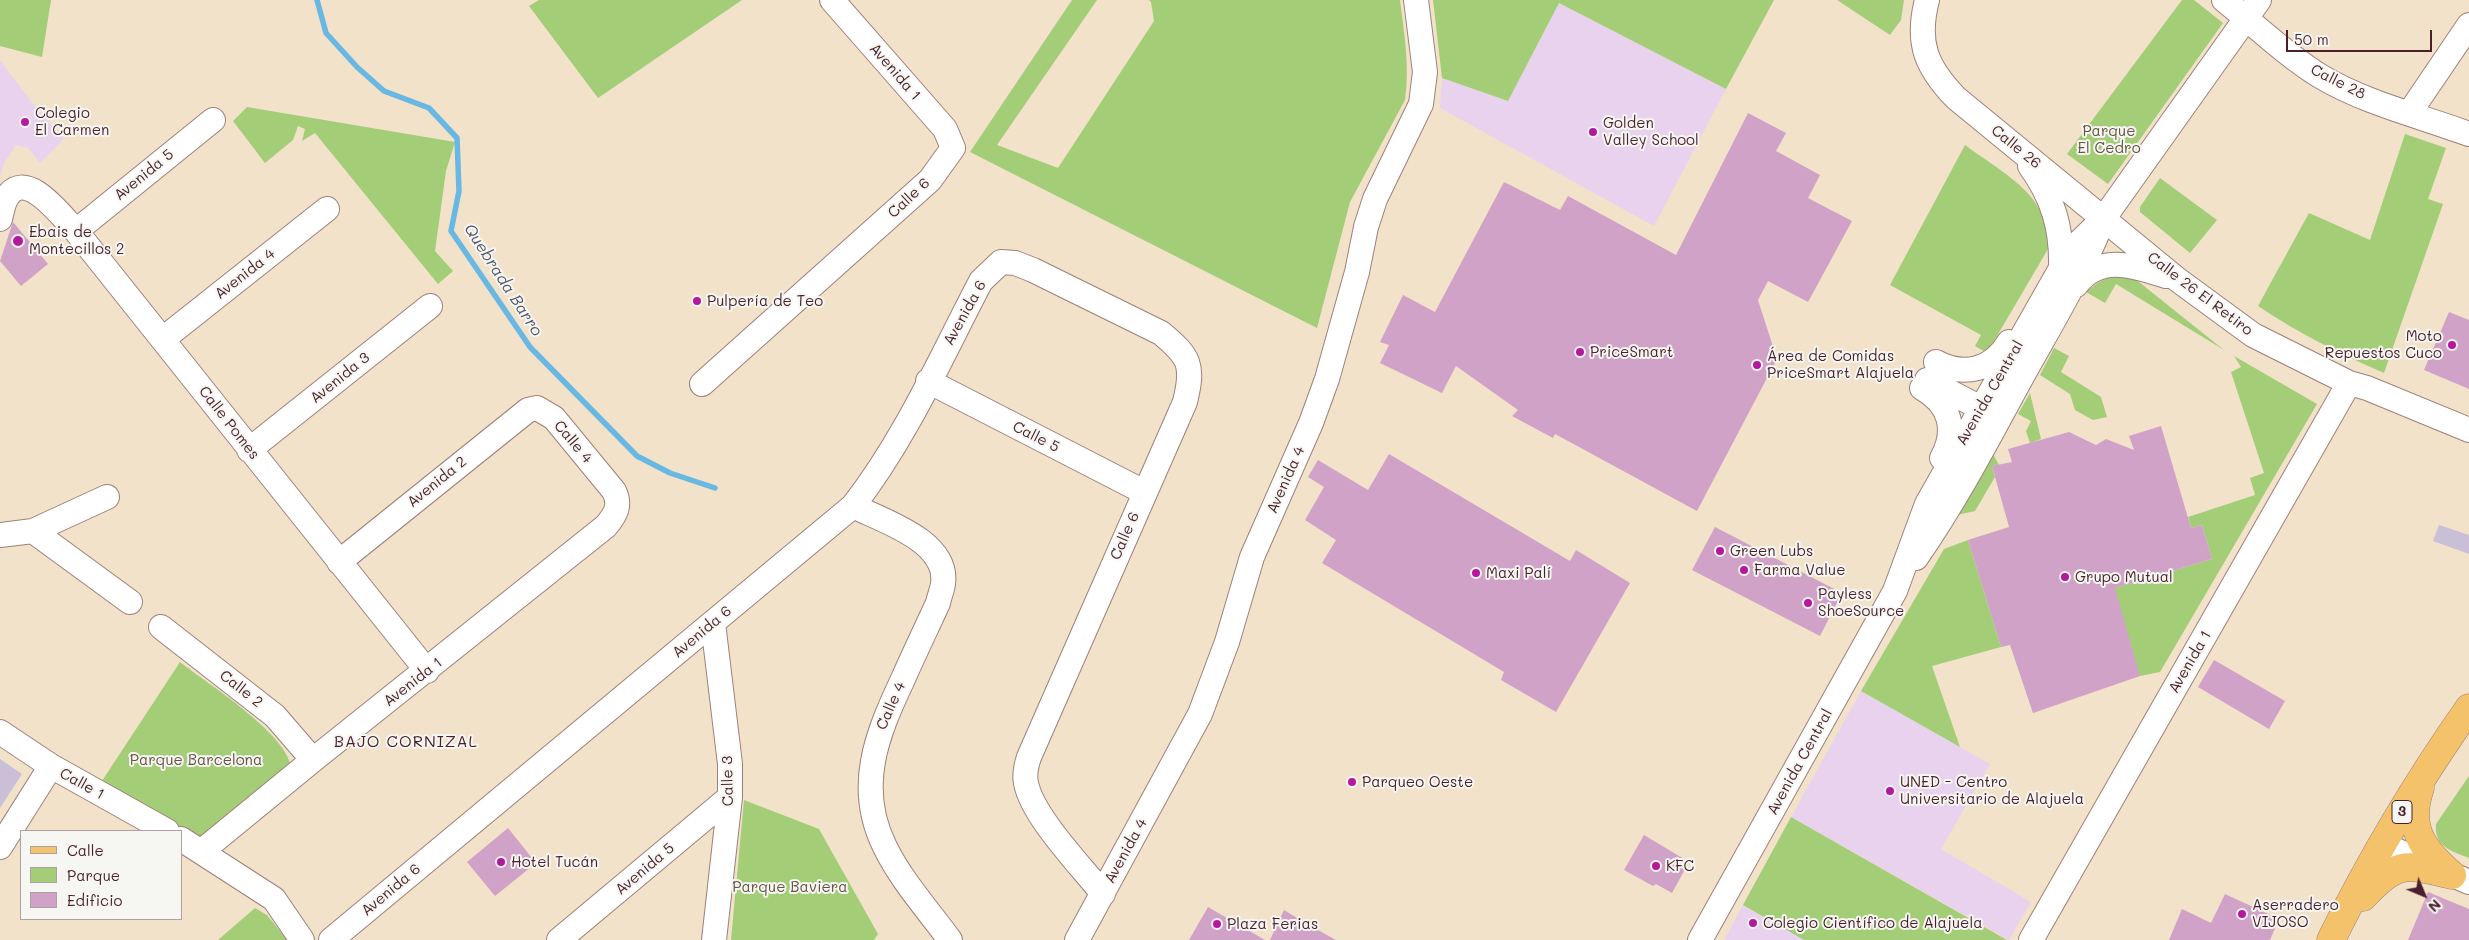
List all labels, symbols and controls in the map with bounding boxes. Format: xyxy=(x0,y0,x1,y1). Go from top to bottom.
scale bar xyxy=(2289,20,2435,52)
text: 50 m xyxy=(2294,29,2329,49)
street label: Avenida 1 xyxy=(865,40,925,104)
street label: Calle 28 xyxy=(2308,61,2368,103)
place label: Colegio El Carmen xyxy=(35,104,109,139)
place label: Golden Valley School xyxy=(1603,114,1699,149)
marker: Colegio El Carmen xyxy=(19,116,31,128)
street label: Calle 26 xyxy=(1987,121,2045,173)
park label: Parque El Cedro xyxy=(2077,122,2141,157)
marker: Golden Valley School xyxy=(1587,126,1599,138)
street label: Avenida 5 xyxy=(111,146,177,204)
street label: Calle 6 xyxy=(884,174,934,222)
water label: Quebrada Barro xyxy=(460,220,546,340)
place label: Ebais de Montecillos 2 xyxy=(29,223,124,258)
marker: Ebais de Montecillos 2 xyxy=(11,234,25,248)
street label: Avenida 4 xyxy=(211,245,279,303)
street label: Calle 26 El Retiro xyxy=(2144,248,2256,340)
street label: Avenida 6 xyxy=(940,277,990,349)
place label: Pulpería de Teo xyxy=(707,292,823,310)
marker: Pulpería de Teo xyxy=(691,295,703,307)
place label: Moto Repuestos Cuco xyxy=(2325,327,2442,362)
street label: Avenida Central xyxy=(1953,337,2027,449)
marker: Moto Repuestos Cuco xyxy=(2446,339,2458,351)
place label: PriceSmart xyxy=(1590,343,1673,361)
marker: PriceSmart xyxy=(1574,346,1586,358)
place label: Área de Comidas PriceSmart Alajuela xyxy=(1767,347,1914,382)
street label: Avenida 3 xyxy=(307,349,373,407)
marker: Área de Comidas PriceSmart Alajuela xyxy=(1751,359,1763,371)
street label: Calle Pomes xyxy=(195,383,263,463)
street label: Calle 4 xyxy=(550,417,596,467)
street label: Calle 5 xyxy=(1009,418,1063,456)
street label: Avenida 4 xyxy=(1263,444,1309,516)
street label: Avenida 2 xyxy=(404,453,470,511)
street label: Calle 6 xyxy=(1106,509,1144,563)
place label: Green Lubs xyxy=(1730,542,1813,560)
marker: Green Lubs xyxy=(1714,545,1726,557)
place label: Farma Value xyxy=(1754,561,1846,579)
place label: Maxi Palí xyxy=(1486,564,1551,582)
marker: Farma Value xyxy=(1738,564,1750,576)
marker: Maxi Palí xyxy=(1470,567,1482,579)
place label: Grupo Mutual xyxy=(2075,568,2173,586)
marker: Grupo Mutual xyxy=(2059,571,2071,583)
place label: Payless ShoeSource xyxy=(1818,585,1904,620)
marker: Payless ShoeSource xyxy=(1802,597,1814,609)
street label: Avenida 6 xyxy=(669,602,735,662)
street label: Avenida 1 xyxy=(2165,627,2215,697)
street label: Avenida 1 xyxy=(380,654,446,710)
street label: Calle 2 xyxy=(216,667,266,711)
street label: Calle 4 xyxy=(873,679,909,733)
street label: Avenida Central xyxy=(1763,706,1837,818)
district label: BAJO CORNIZAL xyxy=(332,732,480,752)
park label: Parque Barcelona xyxy=(130,751,262,769)
street label: Calle 3 xyxy=(719,756,737,806)
street label: Calle 1 xyxy=(56,764,108,804)
place label: Parqueo Oeste xyxy=(1362,773,1473,791)
place label: UNED - Centro Universitario de Alajuela xyxy=(1900,773,2084,808)
marker: Parqueo Oeste xyxy=(1346,776,1358,788)
marker: UNED - Centro Universitario de Alajuela xyxy=(1884,785,1896,797)
road number: 3 xyxy=(2392,800,2412,824)
street label: Avenida 4 xyxy=(1101,815,1151,887)
legend xyxy=(20,830,182,920)
street label: Avenida 5 xyxy=(612,839,678,899)
text: Calle xyxy=(67,840,104,860)
place label: Hotel Tucán xyxy=(511,853,598,871)
marker: Hotel Tucán xyxy=(495,856,507,868)
place label: KFC xyxy=(1666,857,1694,875)
street label: Avenida 6 xyxy=(358,860,424,920)
marker: KFC xyxy=(1650,860,1662,872)
text: Parque xyxy=(67,865,120,885)
north arrow xyxy=(2399,870,2449,920)
park label: Parque Baviera xyxy=(732,878,848,896)
text: Edificio xyxy=(67,890,122,910)
text: N xyxy=(2424,895,2445,916)
place label: Aserradero VIJOSO xyxy=(2252,896,2339,931)
marker: Aserradero VIJOSO xyxy=(2236,908,2248,920)
place label: Colegio Científico de Alajuela xyxy=(1763,914,1983,932)
place label: Plaza Ferias xyxy=(1227,915,1318,933)
marker: Colegio Científico de Alajuela xyxy=(1747,917,1759,929)
marker: Plaza Ferias xyxy=(1211,918,1223,930)

